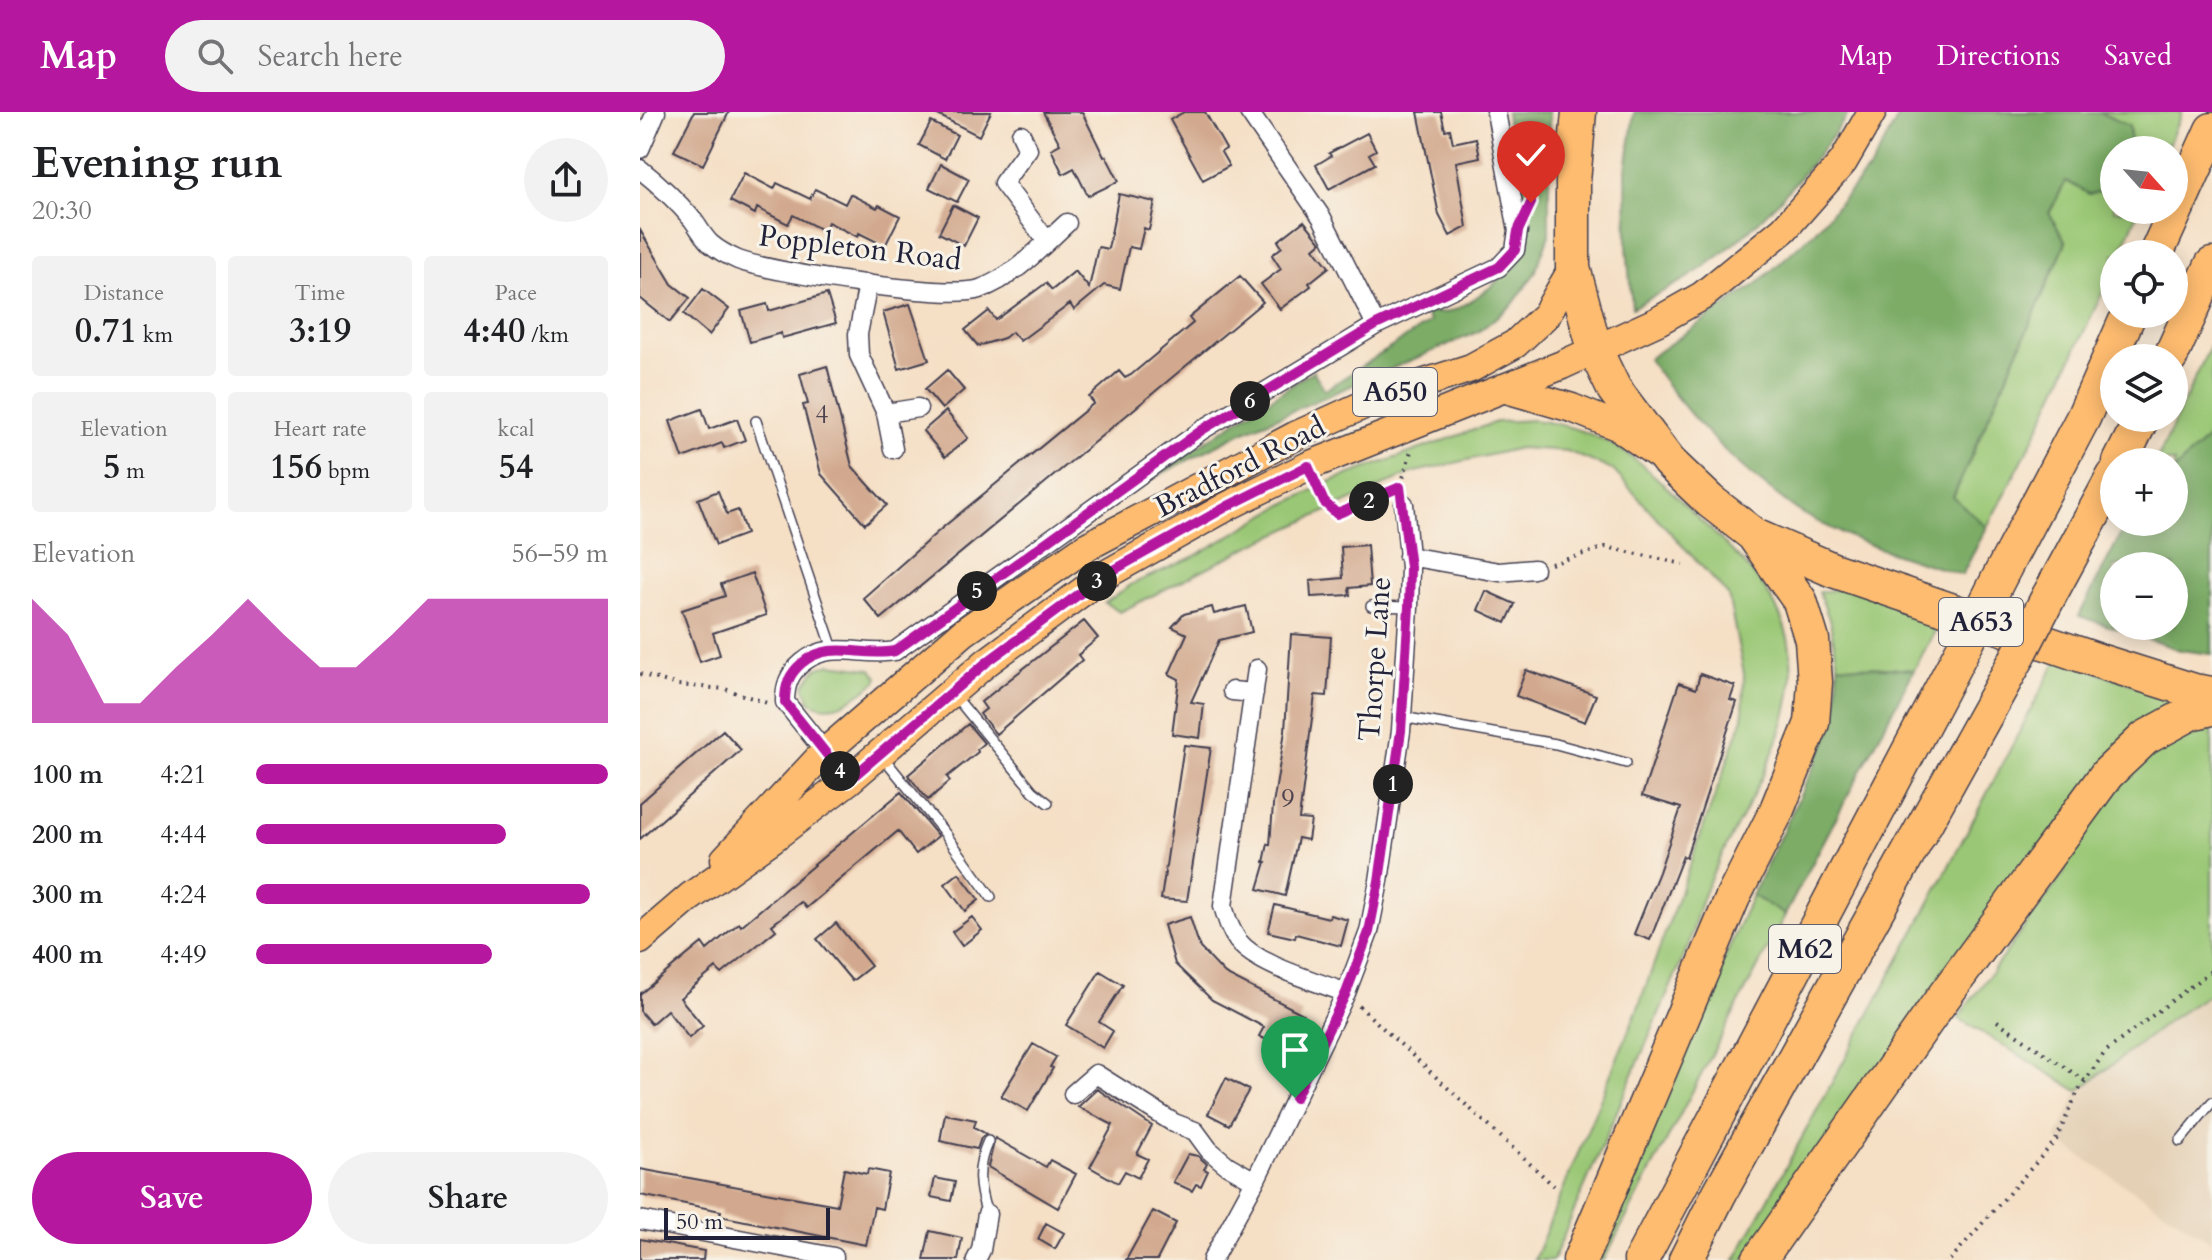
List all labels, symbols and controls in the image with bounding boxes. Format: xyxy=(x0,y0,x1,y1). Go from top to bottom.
search box xyxy=(165,20,725,92)
text: Map xyxy=(40,30,117,82)
icon: search xyxy=(193,34,237,78)
text: Search here xyxy=(257,36,403,77)
text: Map xyxy=(1839,37,1893,75)
text: Directions xyxy=(1937,37,2060,75)
text: Saved xyxy=(2104,37,2172,75)
pin xyxy=(1497,121,1565,203)
text: Evening run xyxy=(32,133,282,193)
icon: check xyxy=(1509,133,1553,177)
north arrow xyxy=(2100,136,2188,224)
map controls xyxy=(2100,136,2188,640)
button: share xyxy=(524,138,608,222)
text: 20:30 xyxy=(32,193,92,228)
street label: Poppleton Road xyxy=(756,215,964,281)
button: locate xyxy=(2100,240,2188,328)
text: Distance xyxy=(84,278,164,308)
text: Time xyxy=(295,278,345,308)
text: Pace xyxy=(495,278,537,308)
text: 0.71 xyxy=(75,308,137,354)
text: 3:19 xyxy=(289,308,351,354)
text: 4:40 xyxy=(463,308,525,354)
text: km xyxy=(137,320,173,350)
text: /km xyxy=(525,320,569,350)
button: layers xyxy=(2100,344,2188,432)
road number: A650 xyxy=(1353,368,1437,416)
pin: 6 xyxy=(1230,381,1270,421)
text: 6 xyxy=(1244,386,1256,416)
house number: 4 xyxy=(815,397,829,432)
street label: Bradford Road xyxy=(1148,406,1332,528)
text: Elevation xyxy=(80,414,168,444)
text: Heart rate xyxy=(273,414,367,444)
text: kcal xyxy=(498,414,534,444)
text: 5 xyxy=(103,444,120,490)
text: 156 xyxy=(270,444,322,490)
text: 54 xyxy=(499,444,533,490)
button: + xyxy=(2100,448,2188,536)
text: m xyxy=(120,456,145,486)
text: bpm xyxy=(322,456,370,486)
pin: 2 xyxy=(1349,481,1389,521)
text: 2 xyxy=(1363,486,1375,516)
text: Elevation xyxy=(32,536,135,571)
text: 56–59 m xyxy=(511,536,608,571)
button: − xyxy=(2100,552,2188,640)
pin: 3 xyxy=(1077,561,1117,601)
text: 3 xyxy=(1091,566,1103,596)
pin: 5 xyxy=(957,571,997,611)
street label: Thorpe Lane xyxy=(1349,575,1401,743)
text: 5 xyxy=(971,576,983,606)
road number: A653 xyxy=(1939,598,2023,646)
pin: 4 xyxy=(820,751,860,791)
text: 4 xyxy=(834,756,846,786)
text: 100 m xyxy=(32,757,103,792)
text: 4:21 xyxy=(160,757,207,792)
pin: 1 xyxy=(1373,764,1413,804)
text: 1 xyxy=(1387,769,1399,799)
house number: 9 xyxy=(1281,781,1295,816)
text: 200 m xyxy=(32,817,103,852)
text: 4:44 xyxy=(160,817,207,852)
text: 300 m xyxy=(32,877,103,912)
text: 4:24 xyxy=(160,877,207,912)
road number: M62 xyxy=(1769,925,1841,973)
text: 400 m xyxy=(32,937,103,972)
text: 4:49 xyxy=(160,937,207,972)
pin xyxy=(1261,1016,1329,1098)
icon: arrive xyxy=(1273,1028,1317,1072)
button: Save xyxy=(32,1152,312,1244)
button: Share xyxy=(328,1152,608,1244)
scale bar xyxy=(664,1204,830,1240)
text: 50 m xyxy=(676,1207,723,1237)

